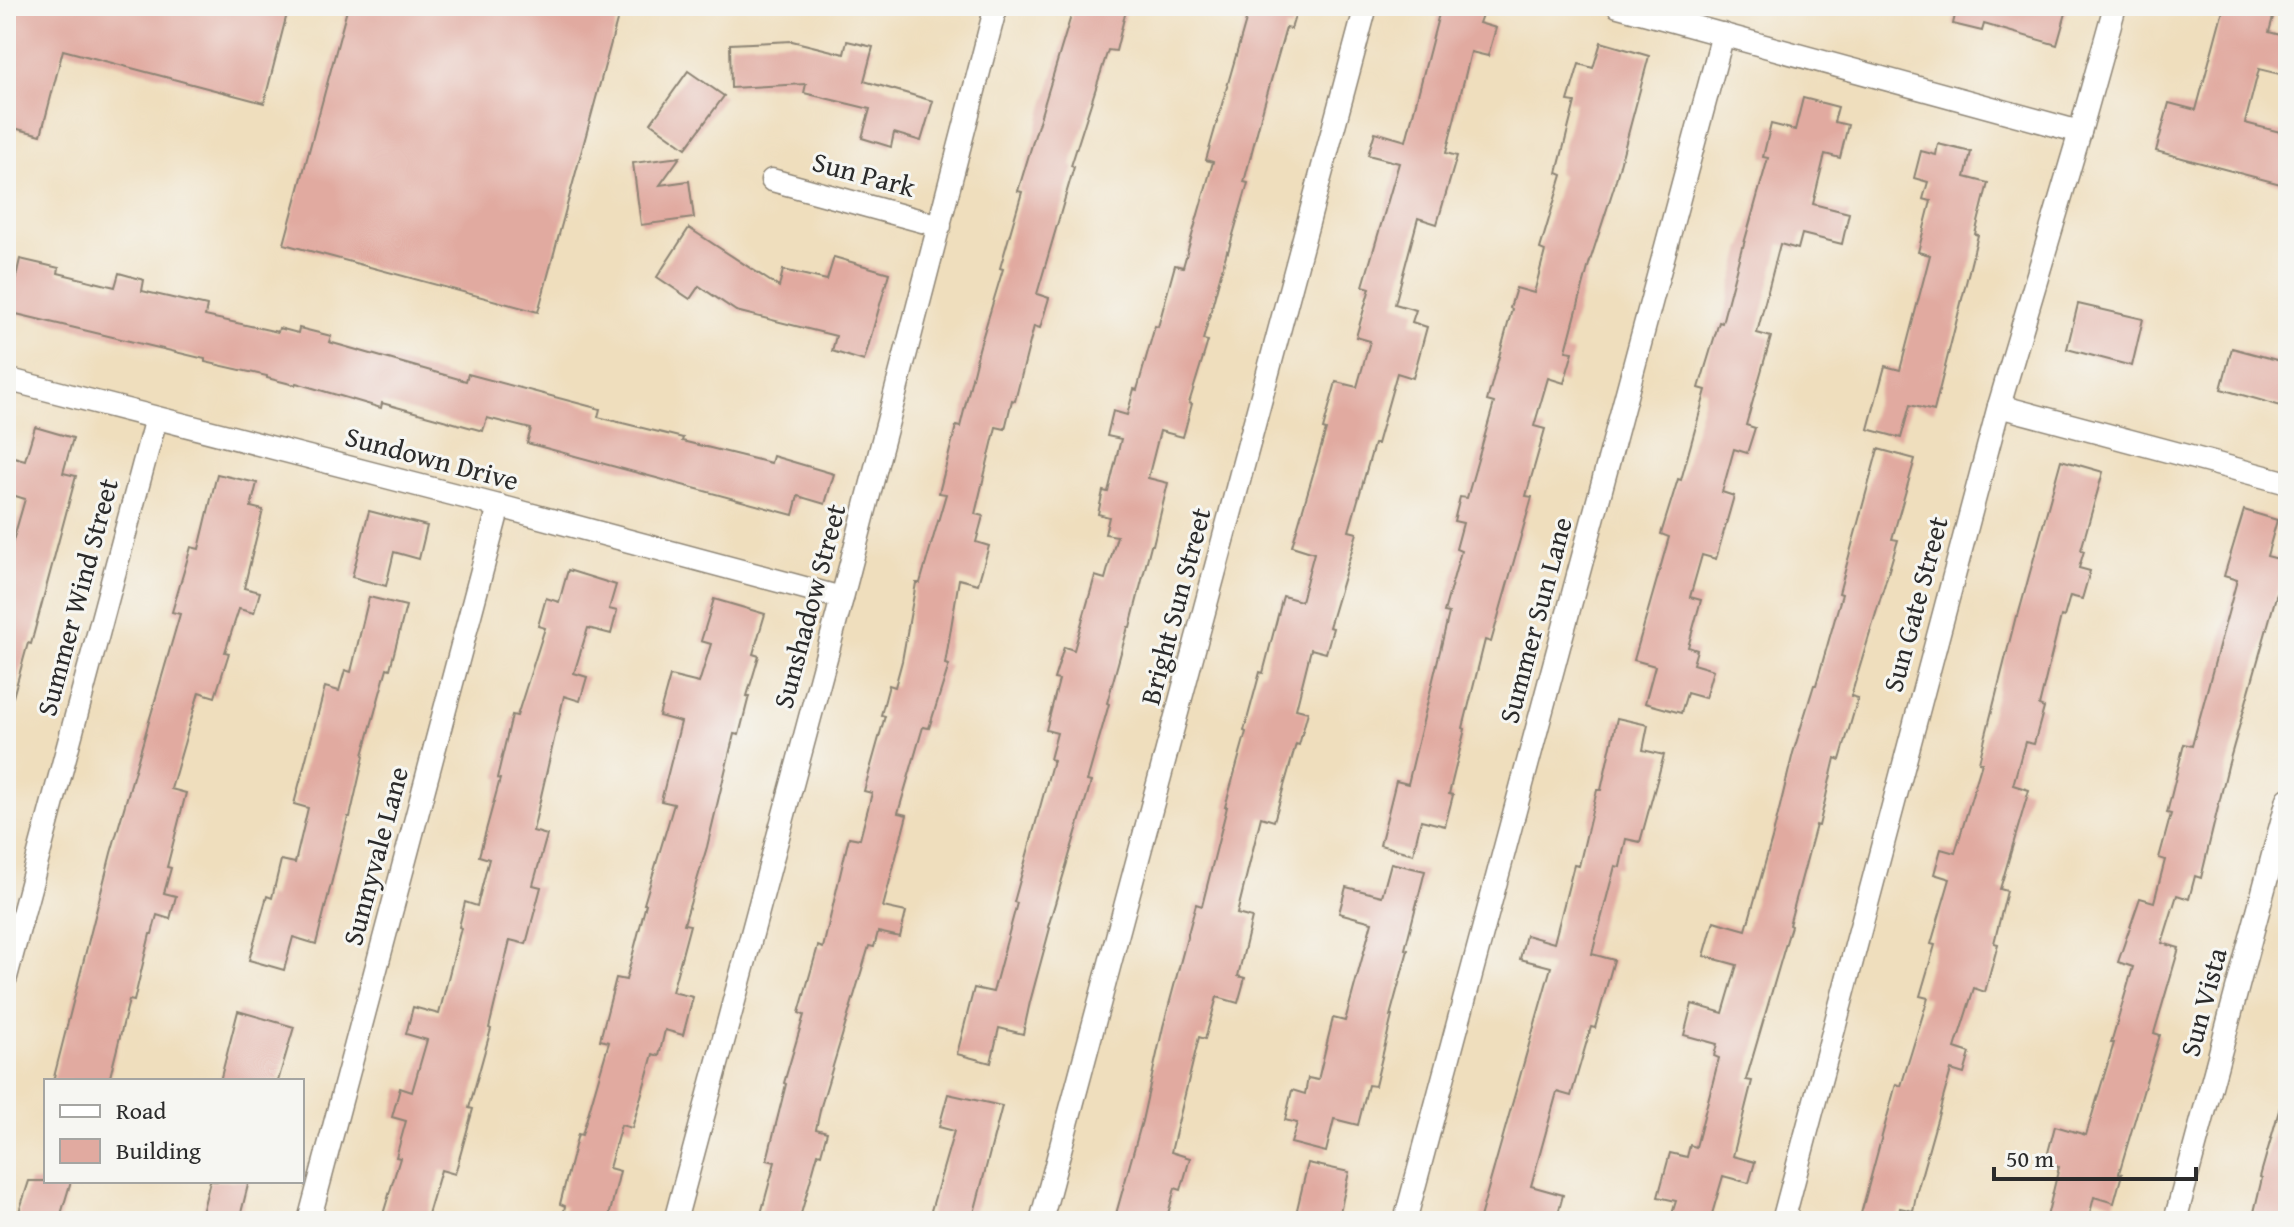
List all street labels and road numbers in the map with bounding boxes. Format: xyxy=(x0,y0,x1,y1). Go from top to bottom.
street label: Sun Park xyxy=(808,140,921,207)
street label: Sundown Drive xyxy=(341,415,523,500)
street label: Summer Wind Street xyxy=(25,473,128,720)
street label: Sunshadow Street xyxy=(761,499,856,713)
street label: Bright Sun Street xyxy=(1129,503,1221,709)
street label: Sun Gate Street xyxy=(1871,511,1958,696)
street label: Summer Sun Lane xyxy=(1487,512,1582,727)
street label: Sunnyvale Lane xyxy=(331,762,418,950)
street label: Sun Vista xyxy=(2168,942,2237,1061)

